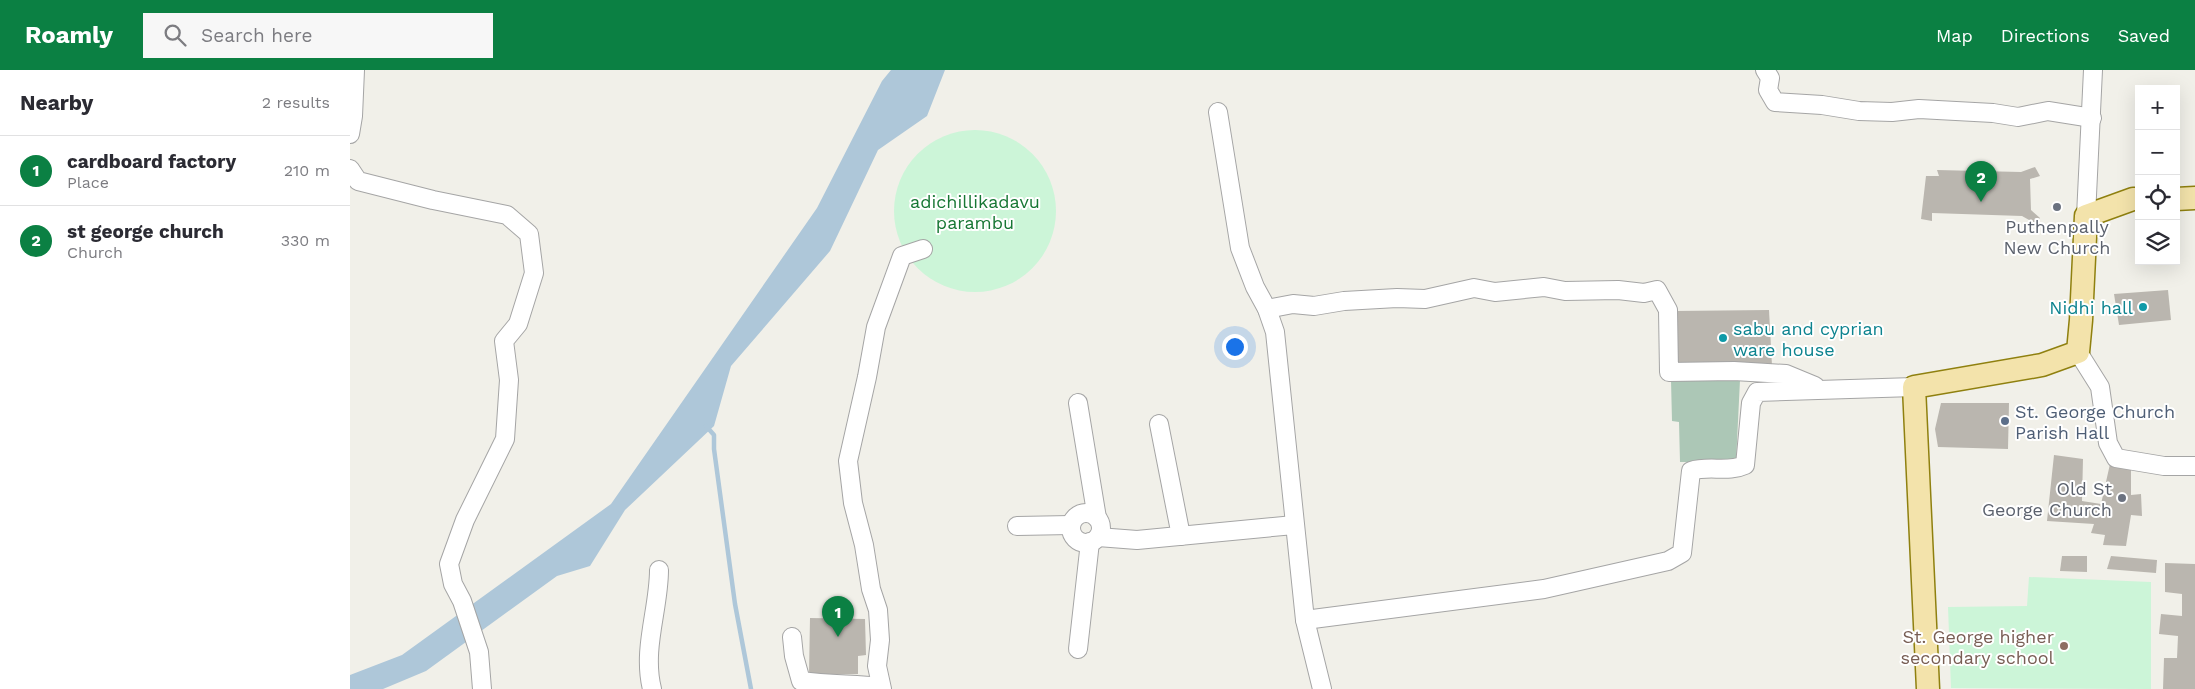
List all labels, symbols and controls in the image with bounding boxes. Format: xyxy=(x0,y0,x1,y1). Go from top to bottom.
search box xyxy=(143,13,493,58)
text: Roamly xyxy=(25,21,113,49)
icon: search xyxy=(161,21,189,49)
text: Search here xyxy=(201,24,312,47)
text: Map xyxy=(1936,25,1973,46)
text: Directions xyxy=(2001,25,2090,46)
text: Saved xyxy=(2118,25,2170,46)
map controls xyxy=(2135,85,2180,265)
button: + xyxy=(2135,85,2180,130)
text: Nearby xyxy=(20,90,93,115)
text: 2 results xyxy=(262,93,330,112)
button: − xyxy=(2135,130,2180,175)
text: cardboard factory xyxy=(67,150,236,173)
text: 1 xyxy=(33,161,39,180)
text: 210 m xyxy=(284,161,330,180)
pin: 2 xyxy=(1965,161,1997,202)
text: Place xyxy=(67,173,109,192)
button: locate xyxy=(2135,175,2180,220)
park label: adichillikadavu parambu xyxy=(910,191,1040,233)
marker: Puthenpally New Church xyxy=(2051,201,2063,213)
place label: Puthenpally New Church xyxy=(2004,216,2110,258)
text: st george church xyxy=(67,220,224,243)
button: layers xyxy=(2135,220,2180,265)
text: 2 xyxy=(31,231,41,250)
text: 330 m xyxy=(281,231,330,250)
text: Church xyxy=(67,243,123,262)
place label: Nidhi hall xyxy=(2049,297,2133,318)
marker: Nidhi hall xyxy=(2137,301,2149,313)
place label: sabu and cyprian ware house xyxy=(1733,318,1884,360)
marker: sabu and cyprian ware house xyxy=(1717,332,1729,344)
your location xyxy=(1222,334,1248,360)
place label: St. George Church Parish Hall xyxy=(2015,401,2175,443)
marker: St. George Church Parish Hall xyxy=(1999,415,2011,427)
place label: Old St George Church xyxy=(1982,478,2112,520)
marker: Old St George Church xyxy=(2116,492,2128,504)
pin: 1 xyxy=(822,596,854,637)
place label: St. George higher secondary school xyxy=(1900,626,2054,668)
marker: St. George higher secondary school xyxy=(2058,640,2070,652)

